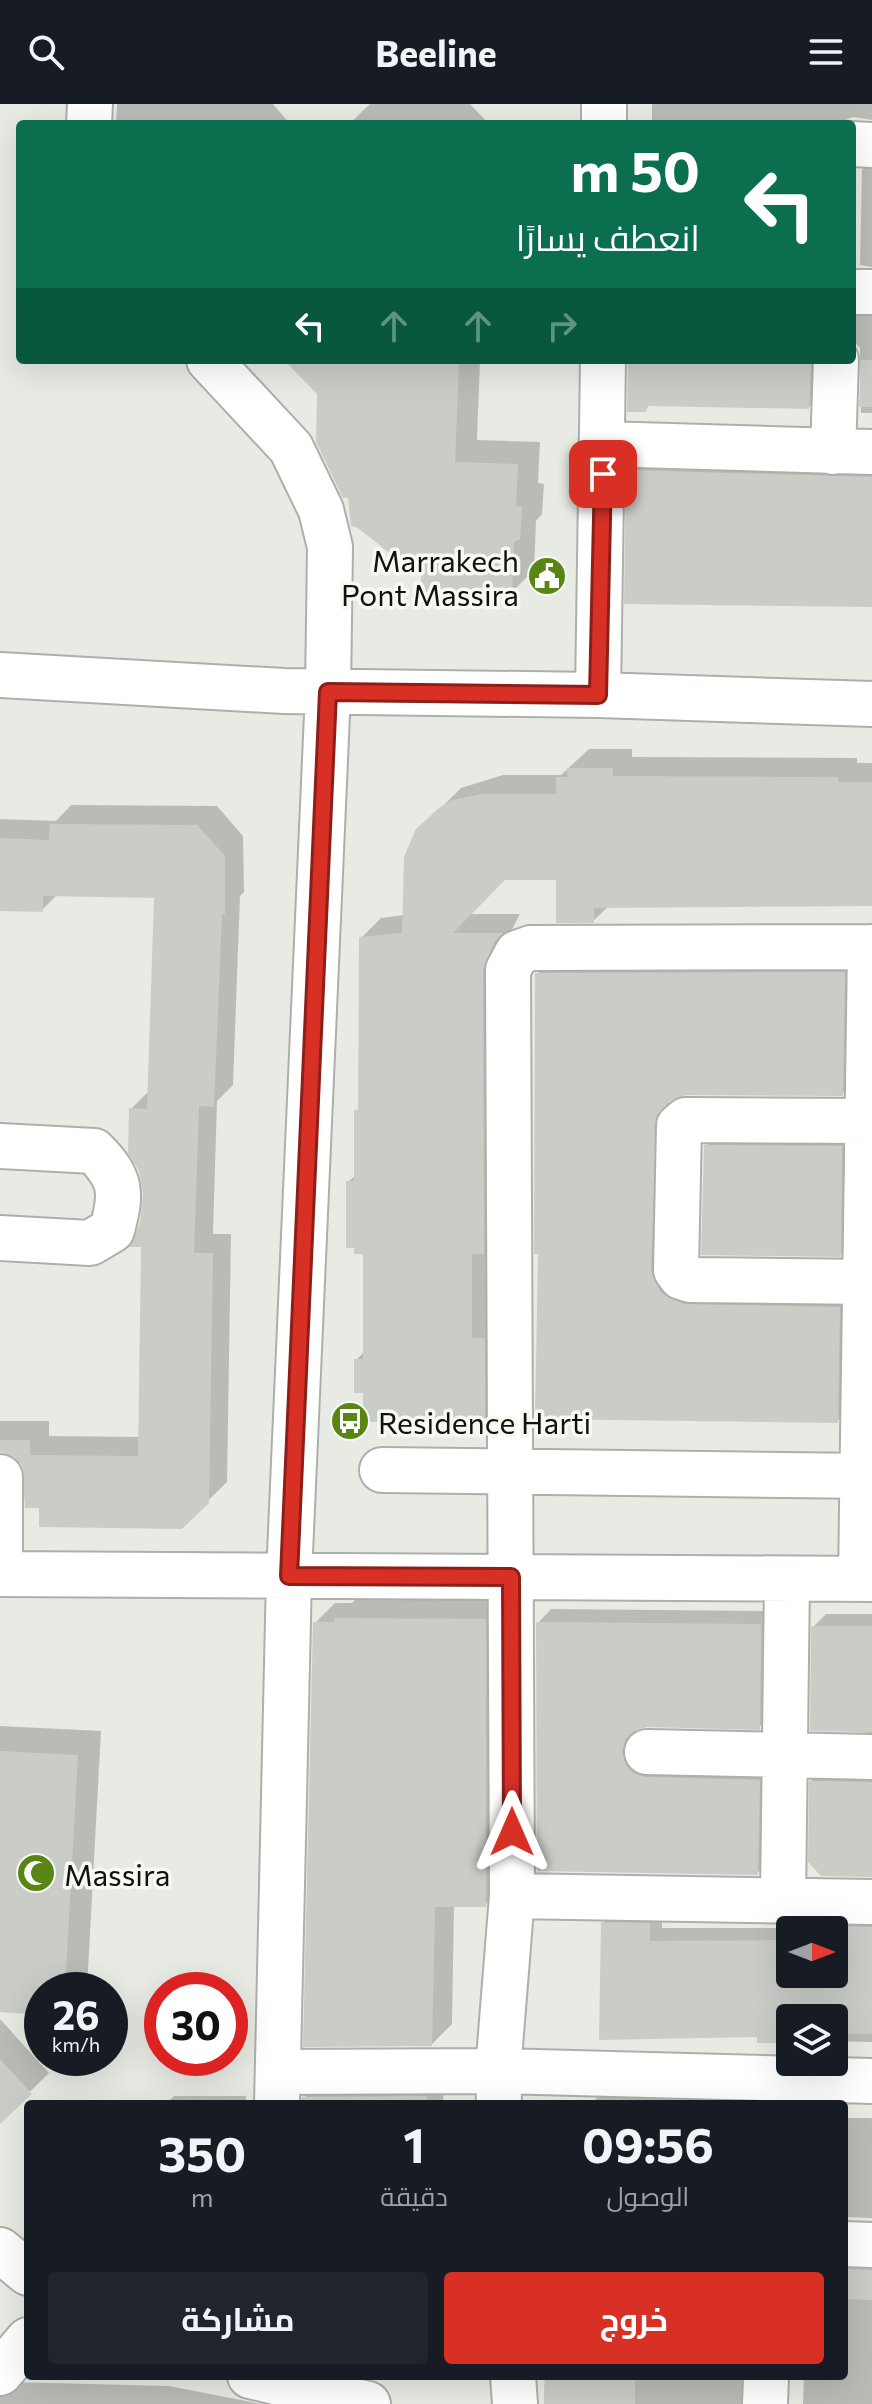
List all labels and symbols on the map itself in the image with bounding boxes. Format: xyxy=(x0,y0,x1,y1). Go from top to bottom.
pin xyxy=(569,440,637,508)
place label: Marrakech Pont Massira xyxy=(341,541,519,612)
public building icon: Marrakech Pont Massira xyxy=(526,555,568,597)
bus stop icon: Residence Harti xyxy=(329,1400,371,1442)
place label: Residence Harti xyxy=(378,1403,591,1440)
position arrow xyxy=(470,1790,554,1874)
mosque icon: Massira xyxy=(15,1852,57,1894)
place label: Massira xyxy=(64,1855,170,1892)
north arrow xyxy=(776,1916,848,1988)
speed limit sign: 30 xyxy=(144,1972,248,2076)

